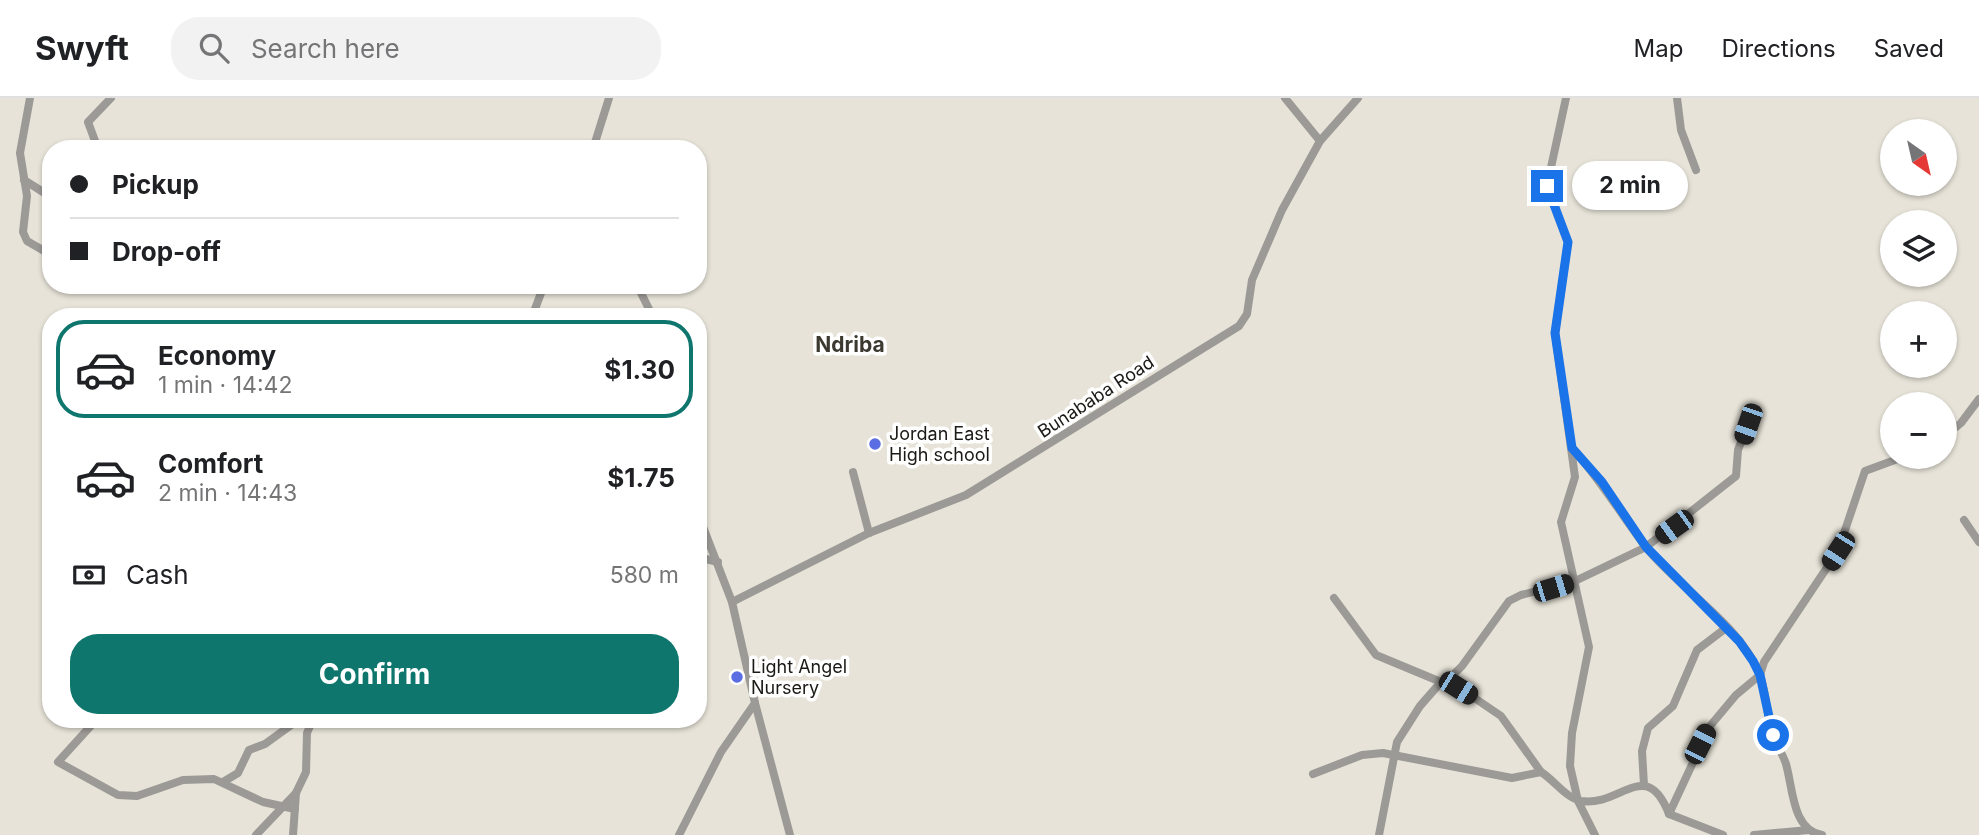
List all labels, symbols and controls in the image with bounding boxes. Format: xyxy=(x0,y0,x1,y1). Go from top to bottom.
search box xyxy=(171,17,661,80)
text: Swyft xyxy=(35,28,129,68)
icon: search xyxy=(195,29,233,67)
text: Search here xyxy=(251,33,400,64)
text: Map xyxy=(1634,34,1683,63)
text: Directions xyxy=(1721,34,1836,63)
text: Saved xyxy=(1874,34,1944,63)
north arrow xyxy=(1880,119,1956,196)
map controls xyxy=(1880,119,1957,469)
callout: 2 min xyxy=(1572,162,1687,210)
text: Pickup xyxy=(112,169,199,200)
route end xyxy=(1531,170,1563,202)
text: 2 min xyxy=(1599,171,1661,199)
button: layers xyxy=(1880,210,1957,287)
text: Drop-off xyxy=(112,236,221,267)
button: + xyxy=(1880,301,1957,378)
district label: Ndriba xyxy=(815,332,885,357)
icon: car xyxy=(74,338,137,401)
text: Economy xyxy=(158,340,276,371)
street label: Bunababa Road xyxy=(1034,351,1158,442)
text: $1.30 xyxy=(604,354,675,385)
text: 1 min · 14:42 xyxy=(158,371,292,399)
button: − xyxy=(1880,392,1957,469)
car xyxy=(1732,401,1765,447)
place label: Jordan East High school xyxy=(889,423,990,465)
marker: Jordan East High school xyxy=(867,436,883,452)
icon: car xyxy=(74,446,137,509)
text: Comfort xyxy=(158,448,263,479)
text: $1.75 xyxy=(607,462,675,493)
text: 2 min · 14:43 xyxy=(158,479,297,507)
car xyxy=(1651,506,1698,548)
car xyxy=(1818,528,1859,574)
icon: cash xyxy=(70,556,108,594)
text: Cash xyxy=(126,559,189,590)
text: 580 m xyxy=(610,561,679,589)
car xyxy=(1530,572,1577,604)
button: Confirm xyxy=(70,634,679,714)
place label: Light Angel Nursery xyxy=(751,656,847,698)
car xyxy=(1435,668,1482,708)
marker: Light Angel Nursery xyxy=(729,669,745,685)
route start xyxy=(1757,719,1789,751)
car xyxy=(1682,721,1719,767)

